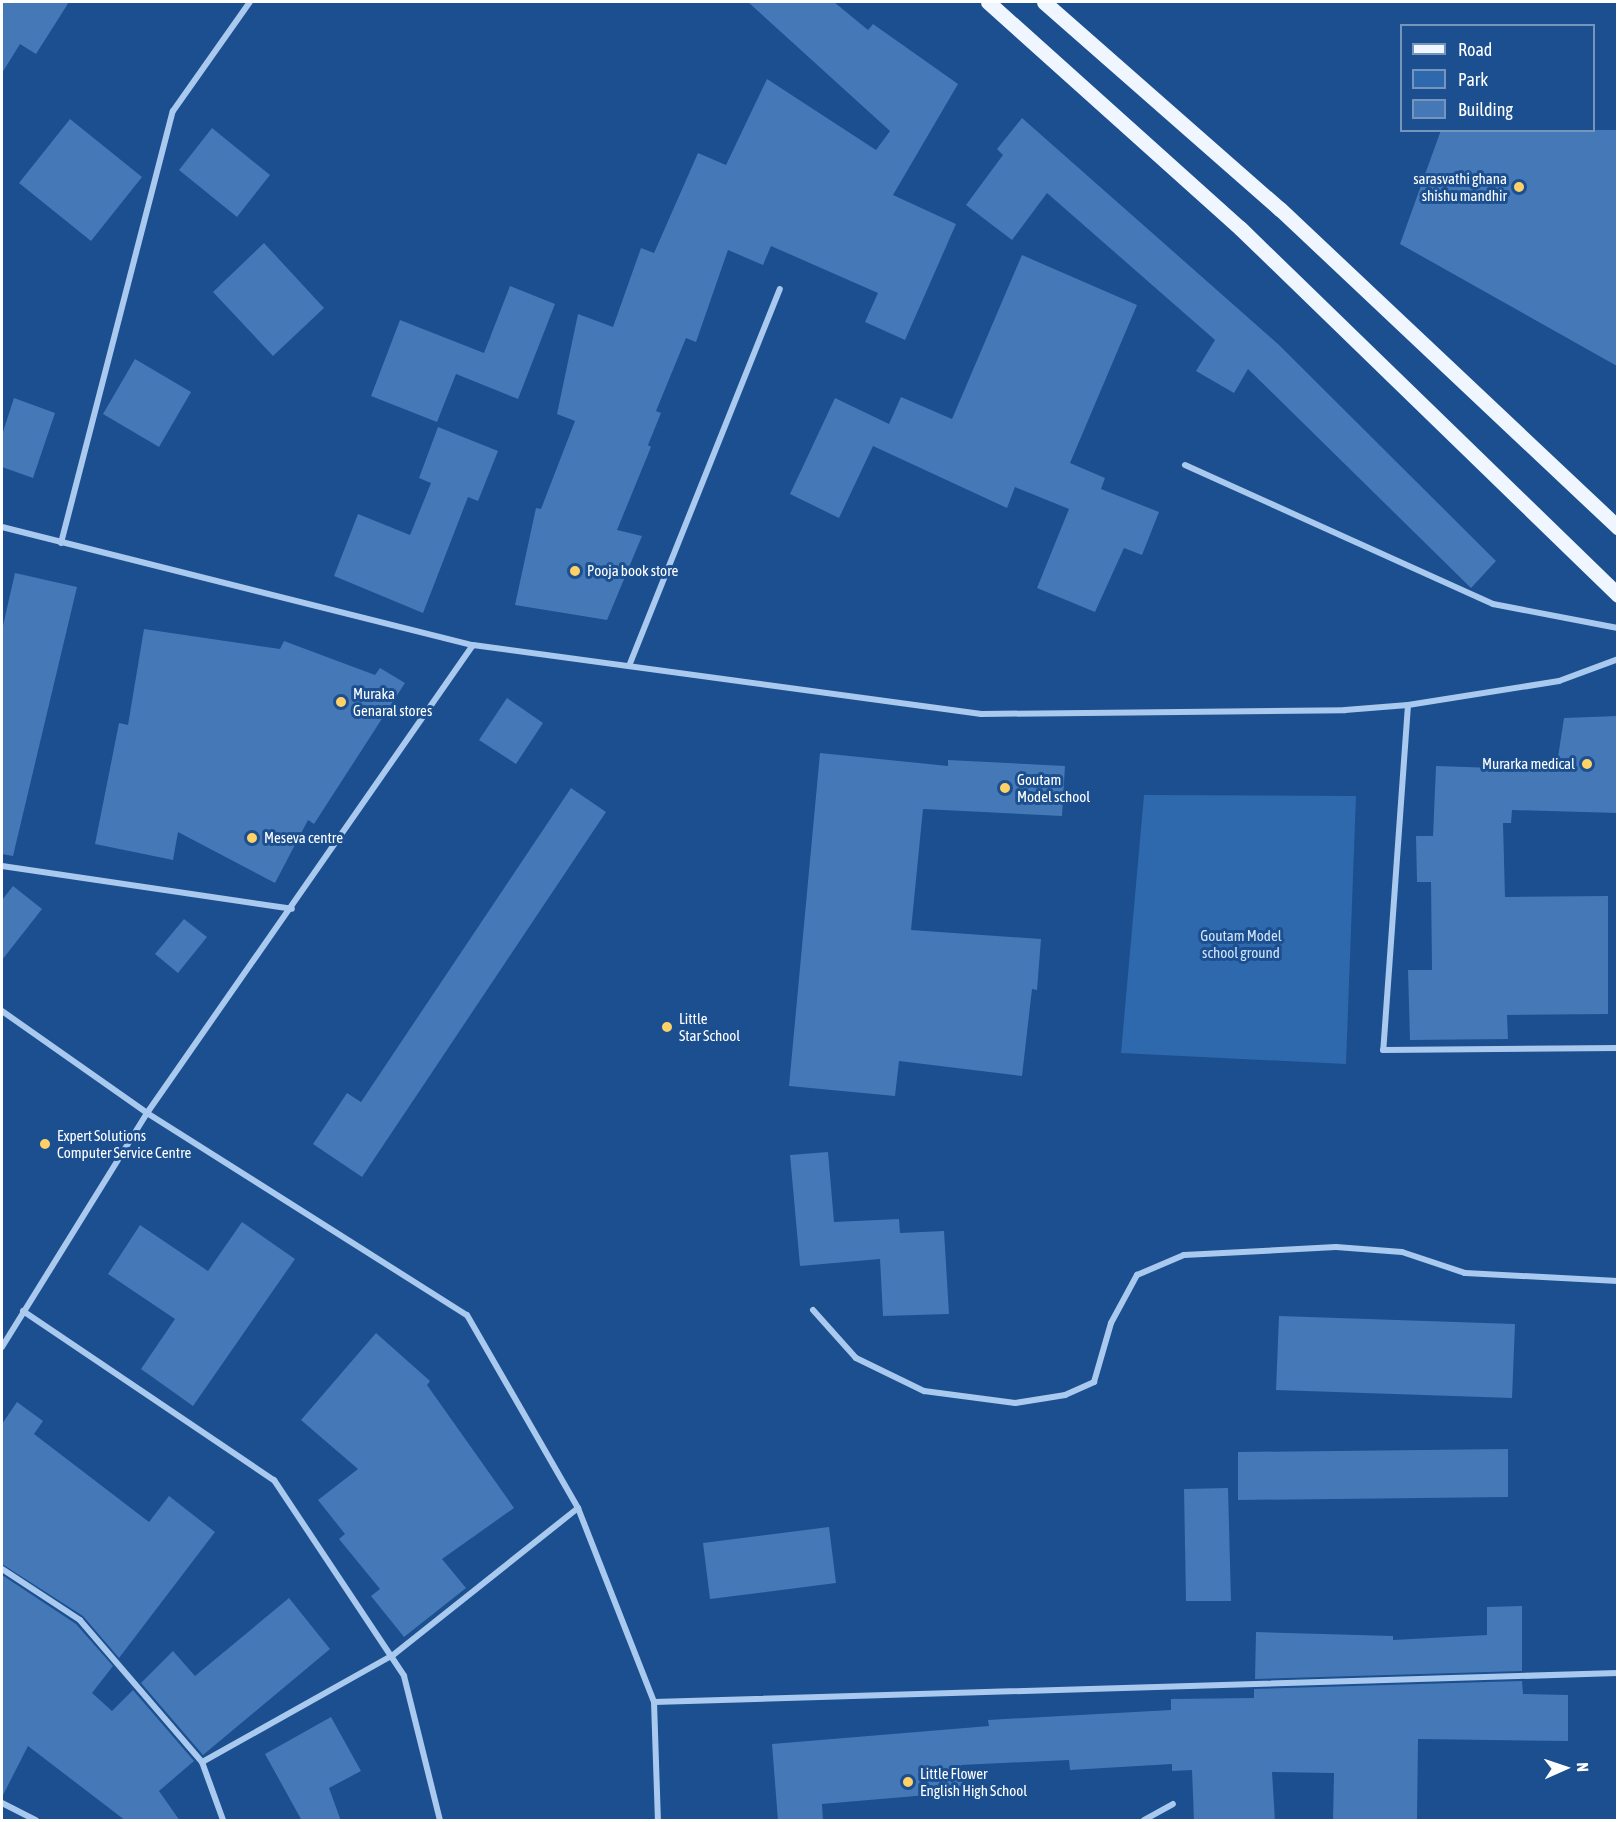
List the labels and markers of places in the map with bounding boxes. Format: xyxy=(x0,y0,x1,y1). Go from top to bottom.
place label: sarasvathi ghana shishu mandhir xyxy=(1413,169,1507,204)
marker: sarasvathi ghana shishu mandhir xyxy=(1512,180,1526,194)
place label: Pooja book store xyxy=(587,562,678,580)
marker: Pooja book store xyxy=(568,564,582,578)
place label: Muraka Genaral stores xyxy=(353,684,432,719)
marker: Muraka Genaral stores xyxy=(334,695,348,709)
place label: Murarka medical xyxy=(1482,755,1575,773)
marker: Murarka medical xyxy=(1580,757,1594,771)
place label: Goutam Model school xyxy=(1017,770,1090,805)
marker: Goutam Model school xyxy=(998,781,1012,795)
place label: Meseva centre xyxy=(264,829,343,847)
marker: Meseva centre xyxy=(245,831,259,845)
place label: Little Star School xyxy=(679,1009,740,1044)
marker: Little Star School xyxy=(660,1020,674,1034)
place label: Expert Solutions Computer Service Centre xyxy=(57,1126,191,1161)
marker: Expert Solutions Computer Service Centre xyxy=(38,1137,52,1151)
place label: Little Flower English High School xyxy=(920,1764,1027,1799)
marker: Little Flower English High School xyxy=(901,1775,915,1789)

